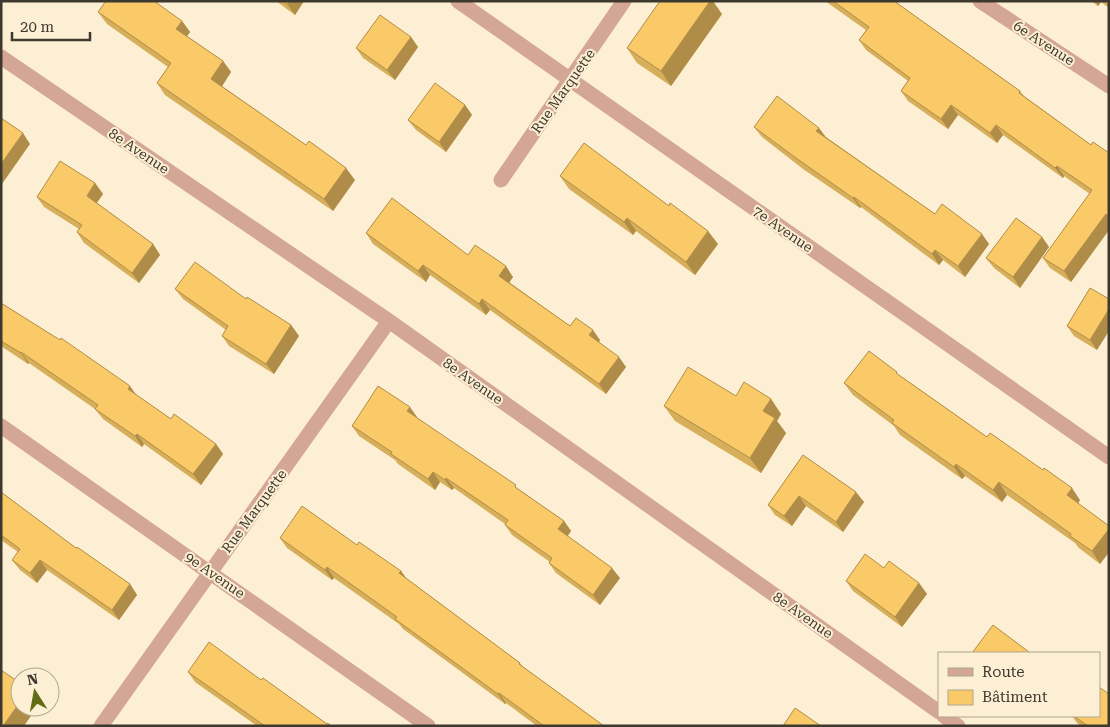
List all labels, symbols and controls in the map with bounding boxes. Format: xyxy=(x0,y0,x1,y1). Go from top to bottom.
scale bar xyxy=(12,10,90,42)
street label: 6e Avenue xyxy=(1011,17,1078,69)
text: 20 m xyxy=(20,18,55,36)
street label: Rue Marquette xyxy=(528,45,598,136)
street label: 8e Avenue xyxy=(106,125,172,177)
street label: 7e Avenue xyxy=(750,203,816,256)
street label: 8e Avenue xyxy=(440,355,506,408)
street label: Rue Marquette xyxy=(218,466,290,556)
street label: 9e Avenue xyxy=(182,549,248,602)
street label: 8e Avenue xyxy=(770,589,836,642)
legend xyxy=(938,652,1100,717)
text: Route xyxy=(982,663,1024,681)
north arrow xyxy=(10,667,60,717)
text: N xyxy=(26,670,40,688)
text: Bâtiment xyxy=(982,688,1048,706)

